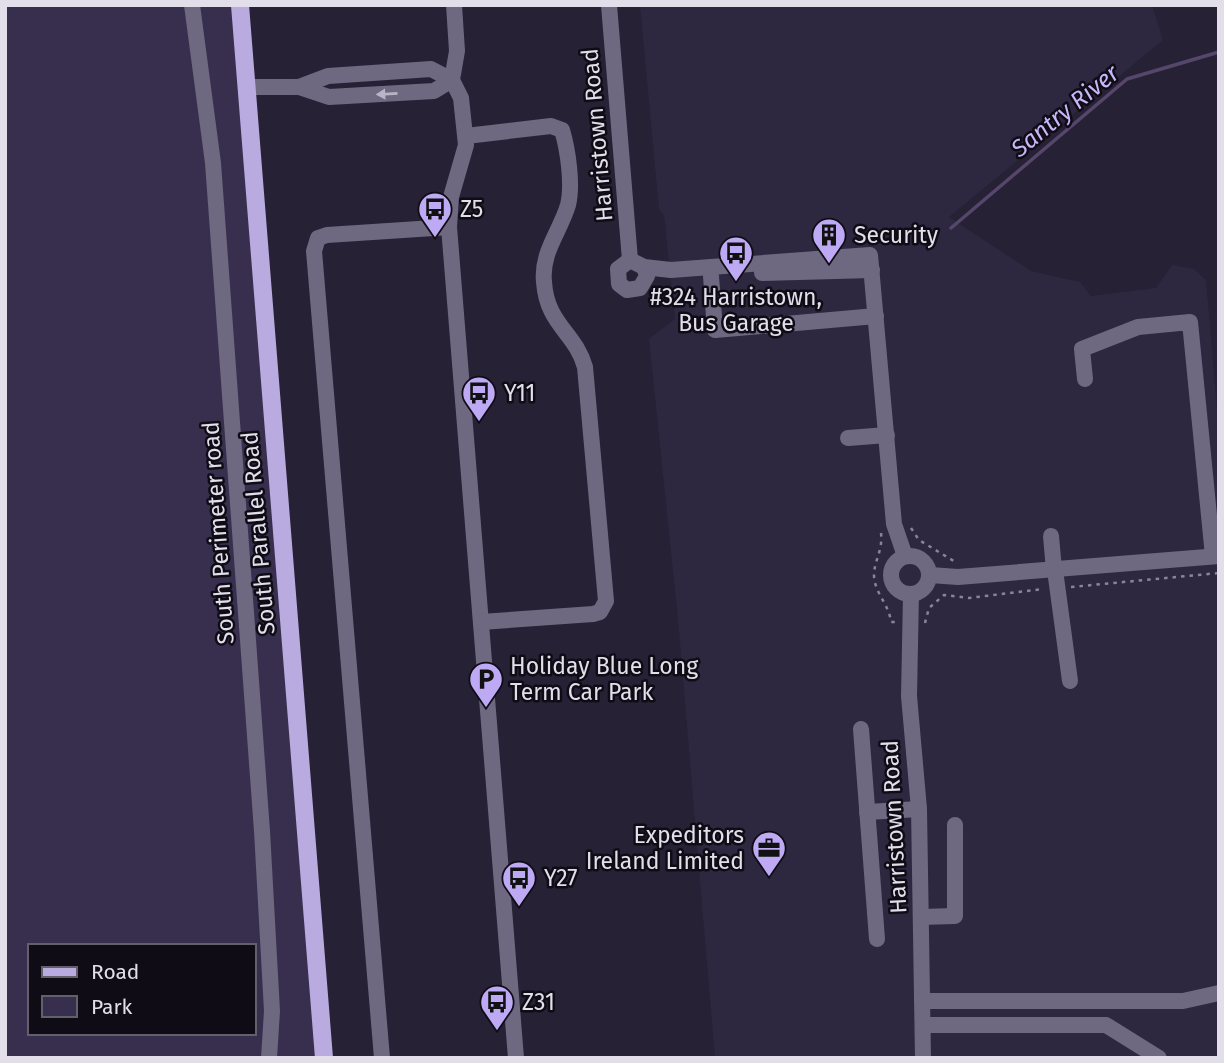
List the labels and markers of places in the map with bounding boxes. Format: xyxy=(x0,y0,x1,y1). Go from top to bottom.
bus stop icon: Z5 xyxy=(416,190,454,239)
place label: Z5 xyxy=(460,195,483,223)
building icon: Security xyxy=(810,216,848,265)
place label: Security xyxy=(854,221,939,249)
bus stop icon: #324 Harristown, Bus Garage xyxy=(717,234,755,283)
place label: #324 Harristown, Bus Garage xyxy=(650,283,822,337)
bus stop icon: Y11 xyxy=(460,374,498,423)
place label: Y11 xyxy=(504,379,536,407)
place label: Holiday Blue Long Term Car Park xyxy=(510,652,698,706)
parking icon: Holiday Blue Long Term Car Park xyxy=(467,660,505,709)
place label: Expeditors Ireland Limited xyxy=(586,821,744,875)
office icon: Expeditors Ireland Limited xyxy=(750,829,788,878)
bus stop icon: Y27 xyxy=(500,859,538,908)
place label: Y27 xyxy=(544,864,578,892)
bus stop icon: Z31 xyxy=(478,983,516,1032)
place label: Z31 xyxy=(522,988,555,1016)

